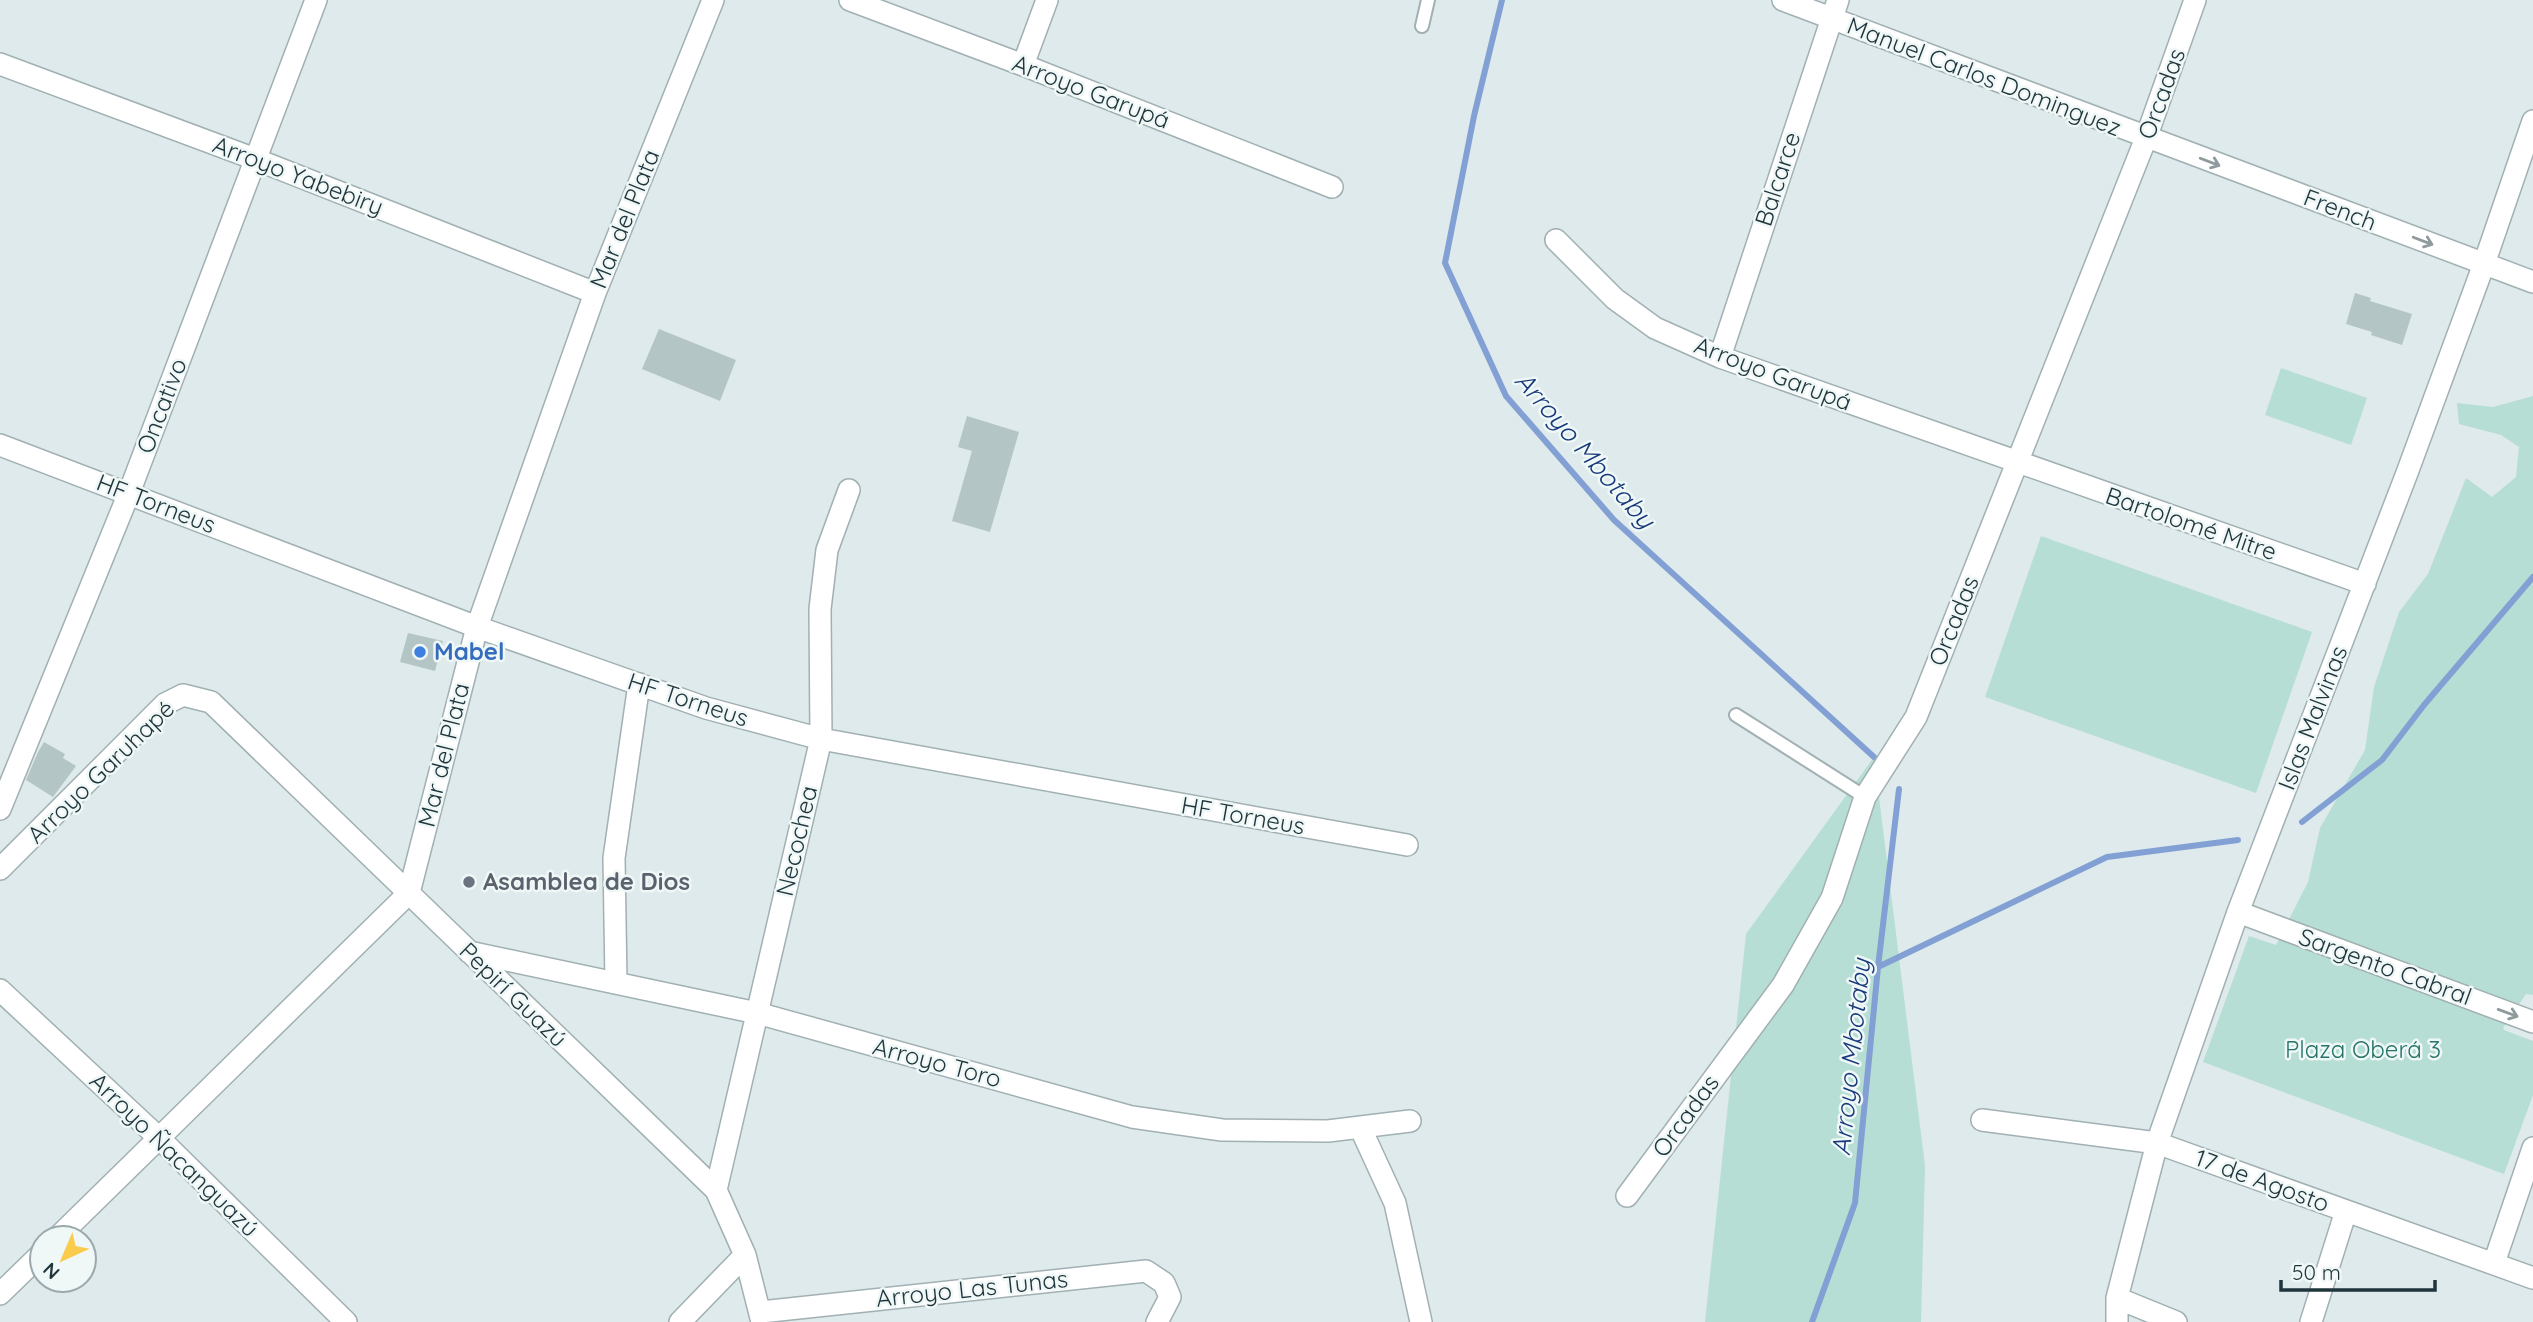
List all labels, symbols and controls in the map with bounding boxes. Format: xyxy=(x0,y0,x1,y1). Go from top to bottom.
street label: Manuel Carlos Dominguez xyxy=(1843,10,2126,142)
street label: Orcadas xyxy=(2131,44,2191,143)
street label: Arroyo Garupá xyxy=(1008,47,1174,135)
street label: Balcarce xyxy=(1748,128,1806,230)
street label: Arroyo Yabebiry xyxy=(209,129,388,221)
street label: Mar del Plata xyxy=(583,145,666,293)
one-way arrow xyxy=(2199,156,2221,169)
street label: French xyxy=(2300,182,2381,237)
one-way arrow xyxy=(2412,236,2434,249)
street label: Arroyo Garupá xyxy=(1690,329,1856,417)
street label: Oncativo xyxy=(129,354,193,457)
water label: Arroyo Mbotaby xyxy=(1508,364,1663,536)
street label: HF Torneus xyxy=(93,467,220,539)
street label: Bartolomé Mitre xyxy=(2102,480,2281,566)
street label: Orcadas xyxy=(1921,571,1985,670)
place label: Mabel xyxy=(434,636,504,666)
street label: Islas Malvinas xyxy=(2271,641,2353,794)
marker: Mabel xyxy=(412,644,428,660)
street label: HF Torneus xyxy=(624,665,752,733)
street label: Mar del Plata xyxy=(411,680,475,830)
street label: Arroyo Garuhapé xyxy=(20,693,180,849)
street label: Necochea xyxy=(769,783,823,899)
street label: HF Torneus xyxy=(1179,789,1307,841)
place label: Asamblea de Dios xyxy=(483,866,690,896)
marker: Asamblea de Dios xyxy=(461,874,477,890)
street label: Sargento Cabral xyxy=(2295,921,2476,1011)
street label: Pepirí Guazú xyxy=(454,935,574,1053)
water label: Arroyo Mbotaby xyxy=(1824,956,1877,1157)
one-way arrow xyxy=(2497,1008,2519,1020)
street label: Arroyo Toro xyxy=(870,1030,1005,1094)
park label: Plaza Oberá 3 xyxy=(2285,1034,2441,1064)
street label: Arroyo Ñacanguazú xyxy=(84,1066,266,1243)
street label: Orcadas xyxy=(1645,1068,1725,1162)
street label: 17 de Agosto xyxy=(2191,1142,2334,1218)
north arrow xyxy=(28,1224,98,1294)
scale bar xyxy=(2281,1248,2435,1292)
text: N xyxy=(38,1258,65,1285)
text: 50 m xyxy=(2292,1259,2341,1285)
street label: Arroyo Las Tunas xyxy=(875,1263,1069,1313)

